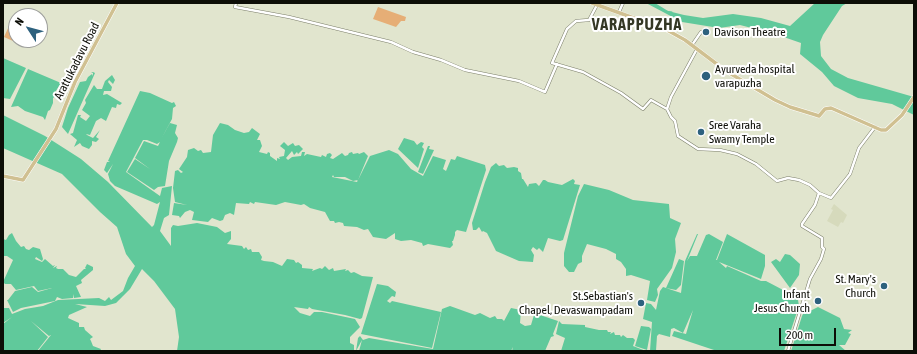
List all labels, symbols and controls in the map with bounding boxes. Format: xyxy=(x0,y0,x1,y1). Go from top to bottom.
north arrow xyxy=(8,8,48,48)
text: N xyxy=(12,15,26,28)
district label: VARAPPUZHA xyxy=(592,15,682,35)
street label: Arattukadavu Road xyxy=(51,20,103,102)
place label: Davison Theatre xyxy=(714,25,786,39)
marker: Davison Theatre xyxy=(701,27,711,37)
place label: Ayurveda hospital varapuzha xyxy=(715,62,795,90)
marker: Ayurveda hospital varapuzha xyxy=(700,70,712,82)
place label: Sree Varaha Swamy Temple xyxy=(709,118,775,146)
marker: Sree Varaha Swamy Temple xyxy=(696,127,706,137)
place label: St. Mary's Church xyxy=(835,272,876,300)
marker: St. Mary's Church xyxy=(879,281,889,291)
place label: Infant Jesus Church xyxy=(754,287,810,315)
place label: St.Sebastian's Chapel, Devaswampadam xyxy=(519,289,633,317)
marker: Infant Jesus Church xyxy=(813,296,823,306)
marker: St.Sebastian's Chapel, Devaswampadam xyxy=(636,298,646,308)
scale bar xyxy=(781,320,838,346)
text: 200 m xyxy=(786,328,813,342)

